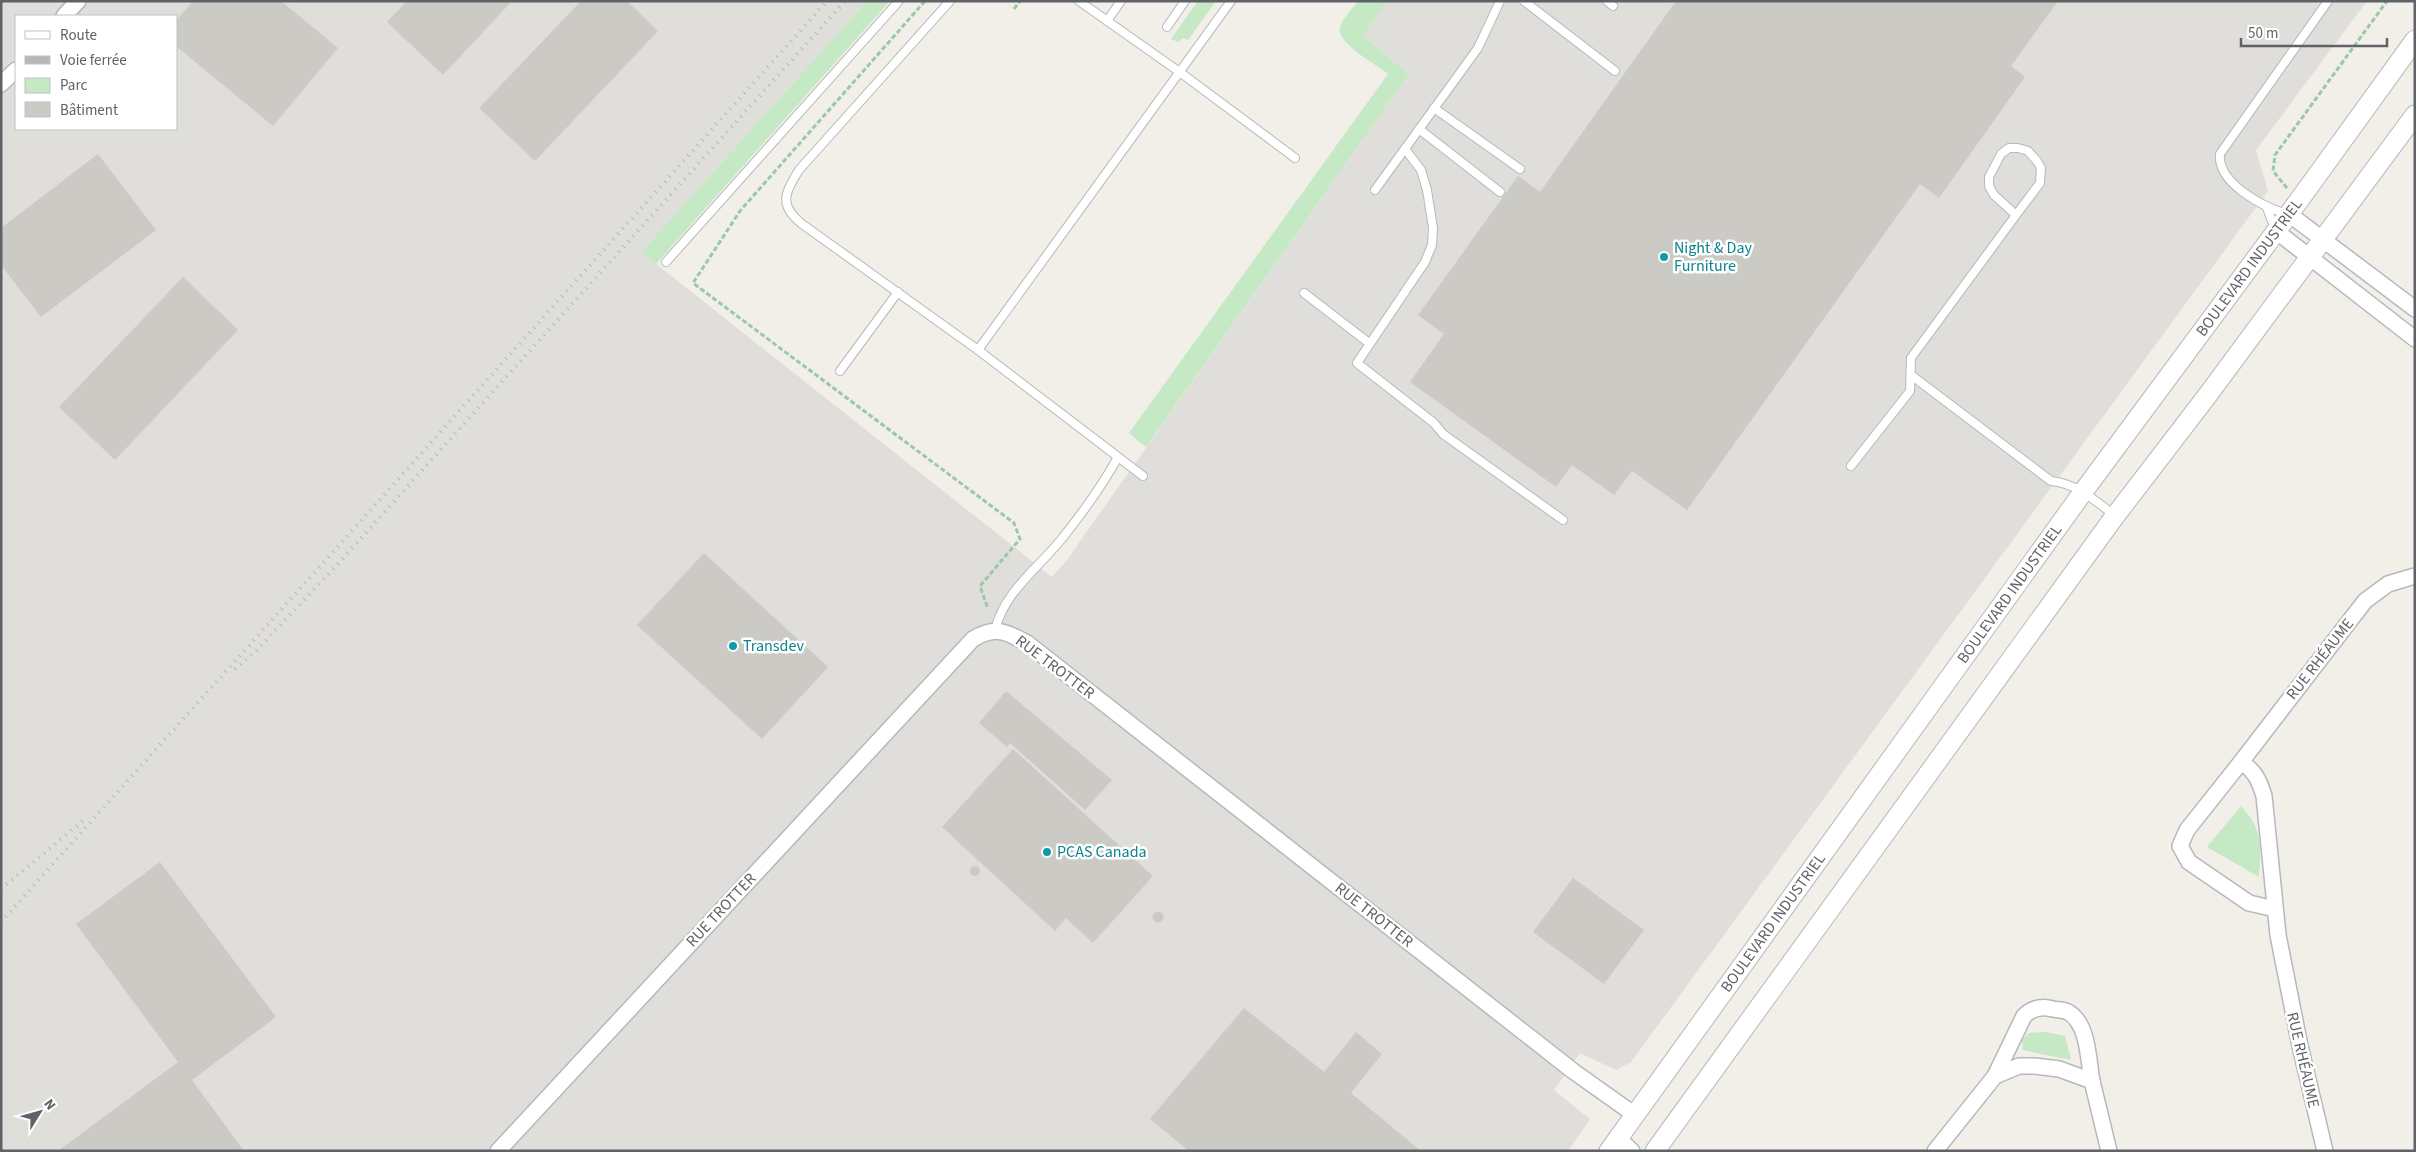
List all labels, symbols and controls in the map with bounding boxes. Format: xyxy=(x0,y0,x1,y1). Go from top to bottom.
legend xyxy=(15,15,178,130)
scale bar xyxy=(2241,15,2387,47)
text: 50 m xyxy=(2248,23,2278,44)
text: Route xyxy=(60,25,97,46)
text: Voie ferrée xyxy=(60,50,127,71)
text: Parc xyxy=(60,75,87,96)
text: Bâtiment xyxy=(60,100,118,121)
street label: BOULEVARD INDUSTRIEL xyxy=(2191,194,2308,341)
place label: Night & Day Furniture xyxy=(1674,237,1753,277)
marker: Night & Day Furniture xyxy=(1658,251,1670,263)
street label: BOULEVARD INDUSTRIEL xyxy=(1952,520,2067,668)
street label: RUE RHÉAUME xyxy=(2281,614,2359,704)
street label: RUE TROTTER xyxy=(1011,630,1099,704)
place label: Transdev xyxy=(743,635,804,657)
marker: Transdev xyxy=(727,640,739,652)
place label: PCAS Canada xyxy=(1057,841,1147,863)
marker: PCAS Canada xyxy=(1041,846,1053,858)
street label: BOULEVARD INDUSTRIEL xyxy=(1716,849,1831,997)
street label: RUE TROTTER xyxy=(681,868,761,952)
street label: RUE TROTTER xyxy=(1330,877,1418,953)
street label: RUE RHÉAUME xyxy=(2281,1010,2325,1110)
north arrow xyxy=(15,1087,65,1137)
text: N xyxy=(39,1095,60,1115)

